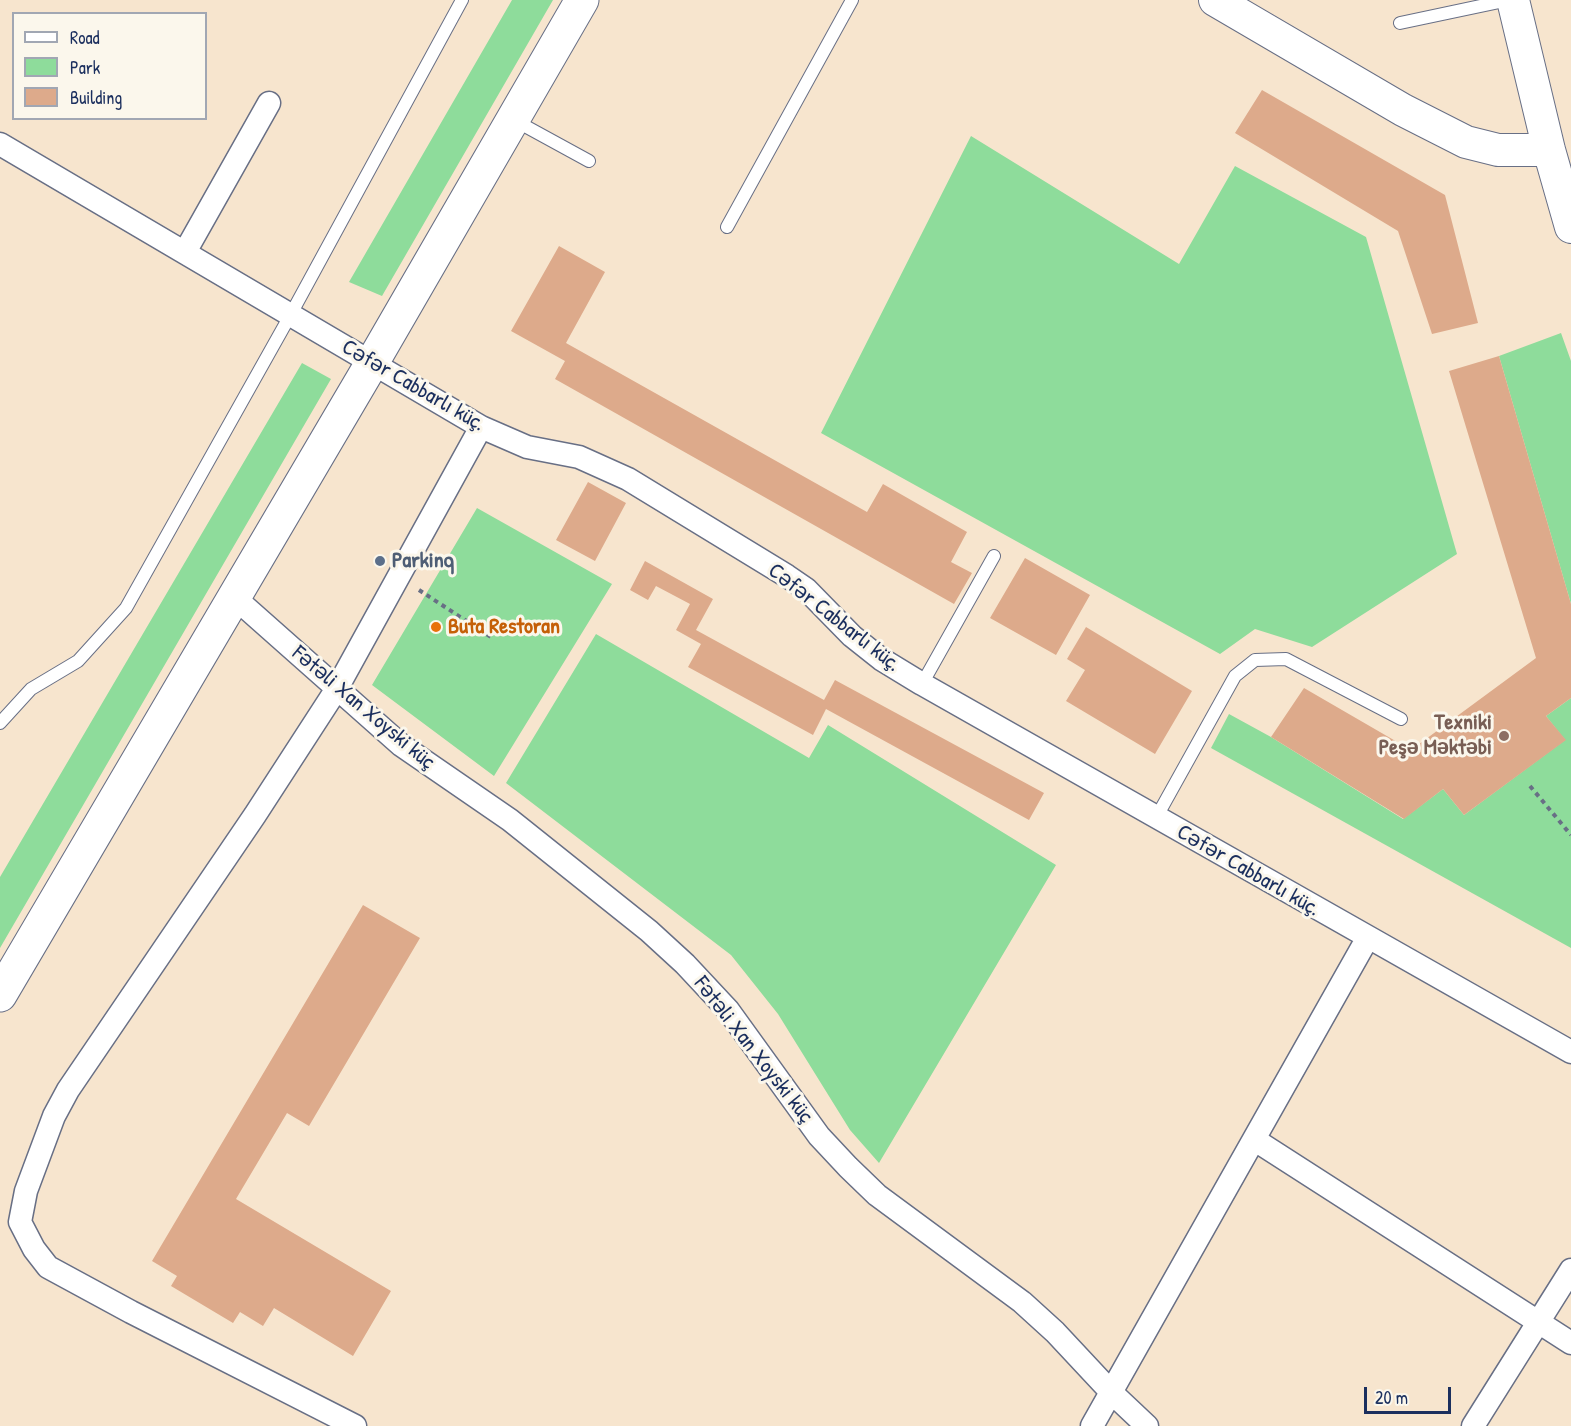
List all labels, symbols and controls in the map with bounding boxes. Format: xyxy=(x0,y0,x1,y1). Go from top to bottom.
legend xyxy=(12,12,207,120)
text: Road xyxy=(70,25,100,50)
text: Park xyxy=(70,55,100,80)
text: Building xyxy=(70,85,122,110)
street label: Cəfər Cabbarlı küç. xyxy=(337,334,489,438)
place label: Parkinq xyxy=(392,548,454,574)
marker: Parkinq xyxy=(373,554,387,568)
street label: Cəfər Cabbarlı küç. xyxy=(762,558,906,678)
place label: Buta Restoran xyxy=(448,614,560,640)
marker: Buta Restoran xyxy=(429,620,443,634)
street label: Fətəli Xan Xoyski küç xyxy=(286,641,440,775)
place label: Texniki Peşə Məktəbi xyxy=(1379,710,1492,762)
marker: Texniki Peşə Məktəbi xyxy=(1497,729,1511,743)
street label: Cəfər Cabbarlı küç. xyxy=(1172,819,1324,923)
street label: Fətəli Xan Xoyski küç xyxy=(688,972,818,1128)
scale bar xyxy=(1367,1375,1454,1413)
text: 20 m xyxy=(1375,1385,1408,1410)

